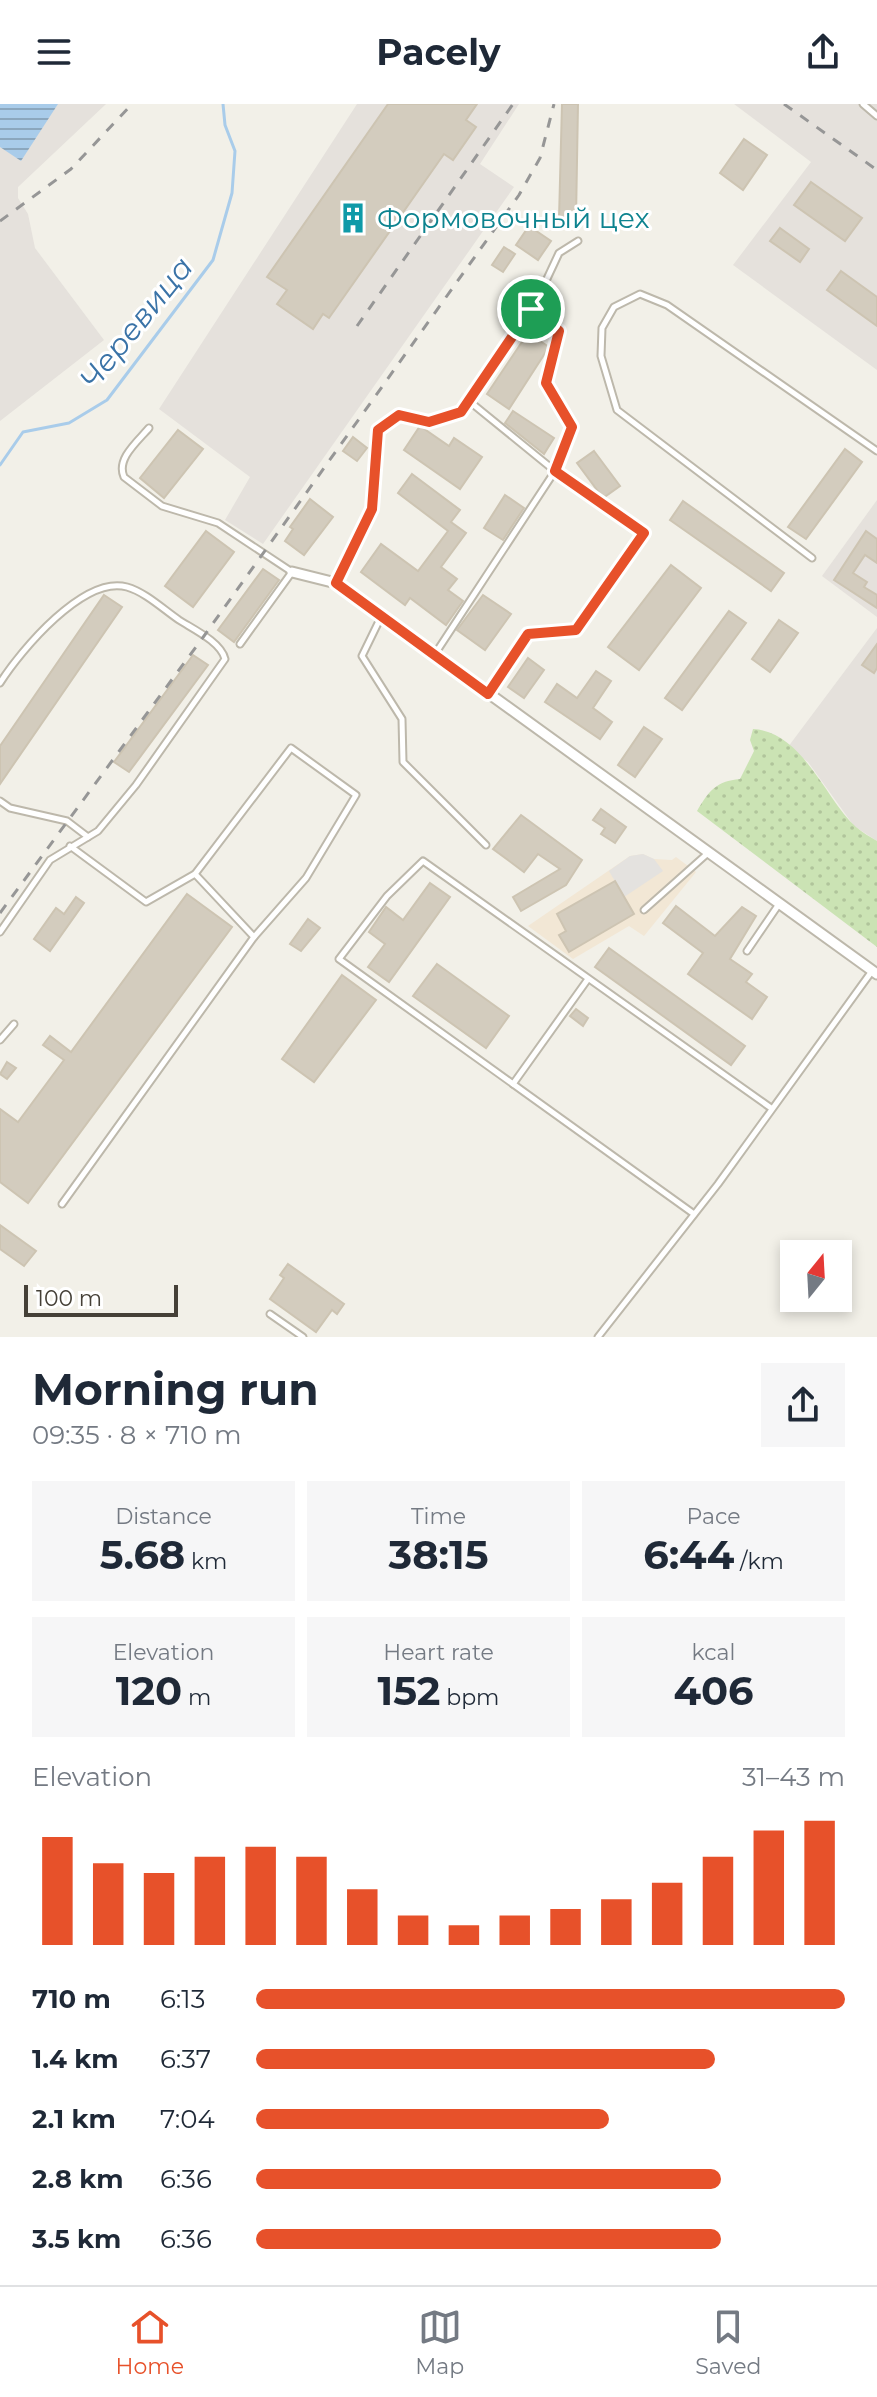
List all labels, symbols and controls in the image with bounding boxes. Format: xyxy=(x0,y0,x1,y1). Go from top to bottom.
icon: menu xyxy=(32,30,76,74)
text: Pacely xyxy=(376,30,501,74)
icon: share xyxy=(801,30,845,74)
building icon: Формовочный цех xyxy=(336,201,370,235)
place label: Формовочный цех xyxy=(377,201,650,235)
water label: Черевица xyxy=(71,249,201,397)
pin xyxy=(497,275,565,343)
icon: arrive xyxy=(509,287,553,331)
north arrow xyxy=(780,1240,852,1312)
map controls xyxy=(780,1240,852,1312)
scale bar xyxy=(24,1281,178,1317)
text: 100 m xyxy=(36,1285,102,1312)
text: Morning run xyxy=(32,1362,319,1416)
button: share xyxy=(761,1363,845,1447)
text: 09:35 · 8 × 710 m xyxy=(32,1419,242,1451)
text: Distance xyxy=(115,1503,212,1530)
text: Time xyxy=(411,1503,466,1530)
text: Pace xyxy=(687,1503,740,1530)
text: 5.68 xyxy=(100,1530,185,1579)
text: 38:15 xyxy=(388,1530,489,1579)
text: 6:44 xyxy=(643,1530,734,1579)
text: km xyxy=(185,1548,227,1575)
text: /km xyxy=(734,1548,784,1575)
text: Elevation xyxy=(113,1639,214,1666)
text: Heart rate xyxy=(383,1639,494,1666)
text: kcal xyxy=(692,1639,735,1666)
text: 120 xyxy=(116,1666,182,1715)
text: 152 xyxy=(378,1666,440,1715)
text: 406 xyxy=(673,1666,754,1715)
text: m xyxy=(182,1684,211,1711)
text: bpm xyxy=(440,1684,499,1711)
text: Elevation xyxy=(32,1761,152,1793)
text: 31–43 m xyxy=(742,1761,845,1793)
text: 710 m xyxy=(32,1983,111,2015)
text: 6:13 xyxy=(160,1983,205,2015)
text: 1.4 km xyxy=(32,2043,118,2075)
text: 6:37 xyxy=(160,2043,211,2075)
text: 2.1 km xyxy=(32,2103,116,2135)
text: 7:04 xyxy=(160,2103,215,2135)
text: 2.8 km xyxy=(32,2163,123,2195)
text: 6:36 xyxy=(160,2163,212,2195)
text: 3.5 km xyxy=(32,2223,121,2255)
text: 6:36 xyxy=(160,2223,212,2255)
tab: Home xyxy=(116,2305,184,2380)
tab: Map xyxy=(415,2305,464,2380)
tab: Saved xyxy=(695,2305,761,2380)

